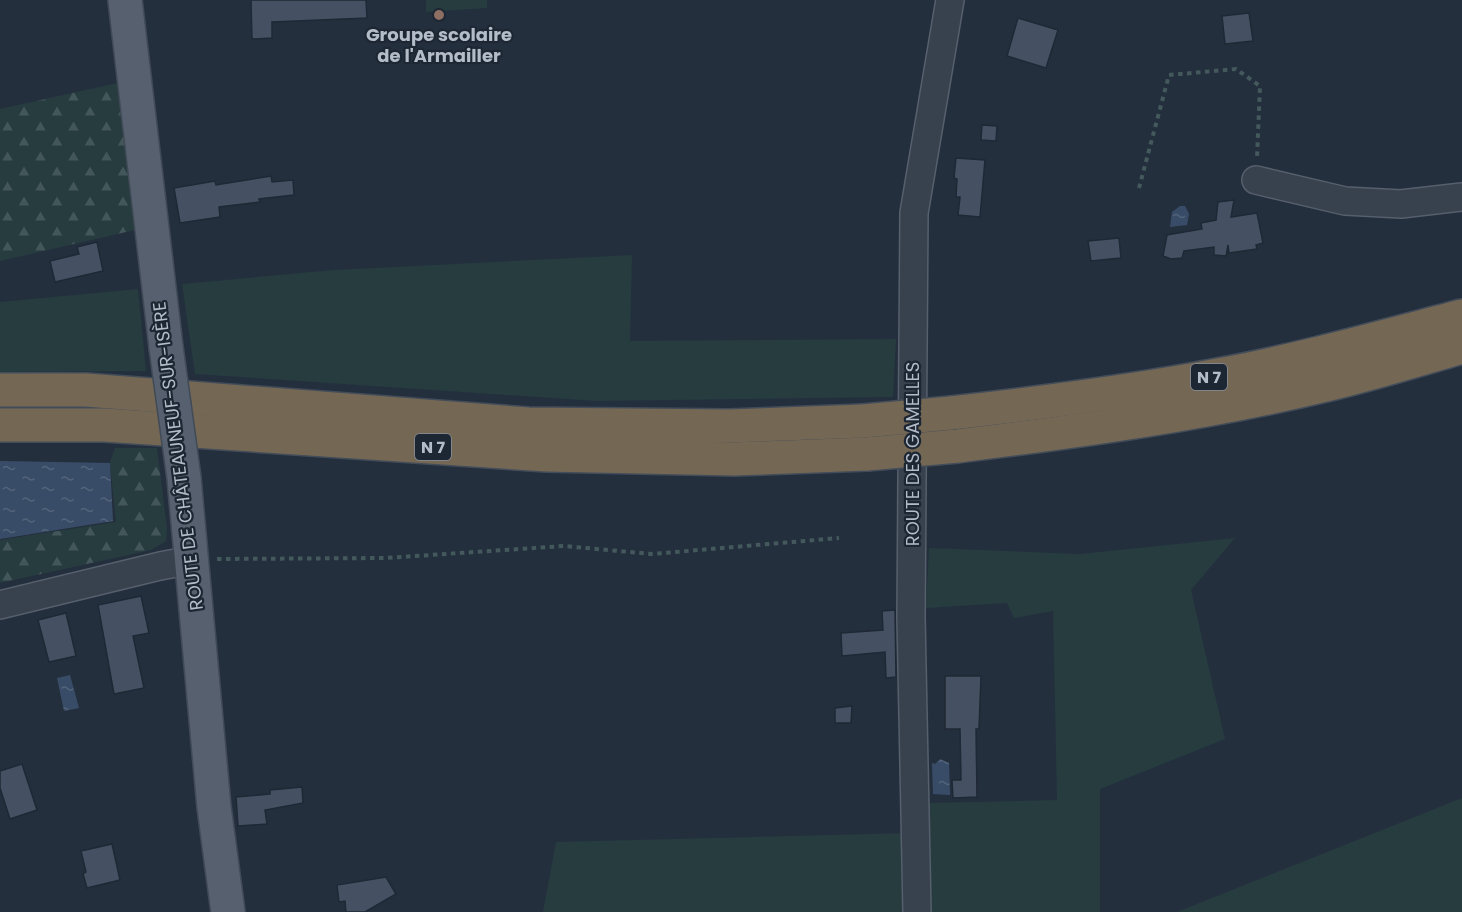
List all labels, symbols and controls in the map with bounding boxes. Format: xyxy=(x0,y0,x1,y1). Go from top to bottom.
marker: Groupe scolaire de l'Armailler xyxy=(432,8,446,22)
place label: Groupe scolaire de l'Armailler xyxy=(366,22,512,68)
street label: ROUTE DE CHÂTEAUNEUF-SUR-ISÈRE xyxy=(146,300,209,612)
street label: ROUTE DES GAMELLES xyxy=(900,362,925,546)
road number: N 7 xyxy=(1191,364,1227,390)
road number: N 7 xyxy=(415,434,451,460)

